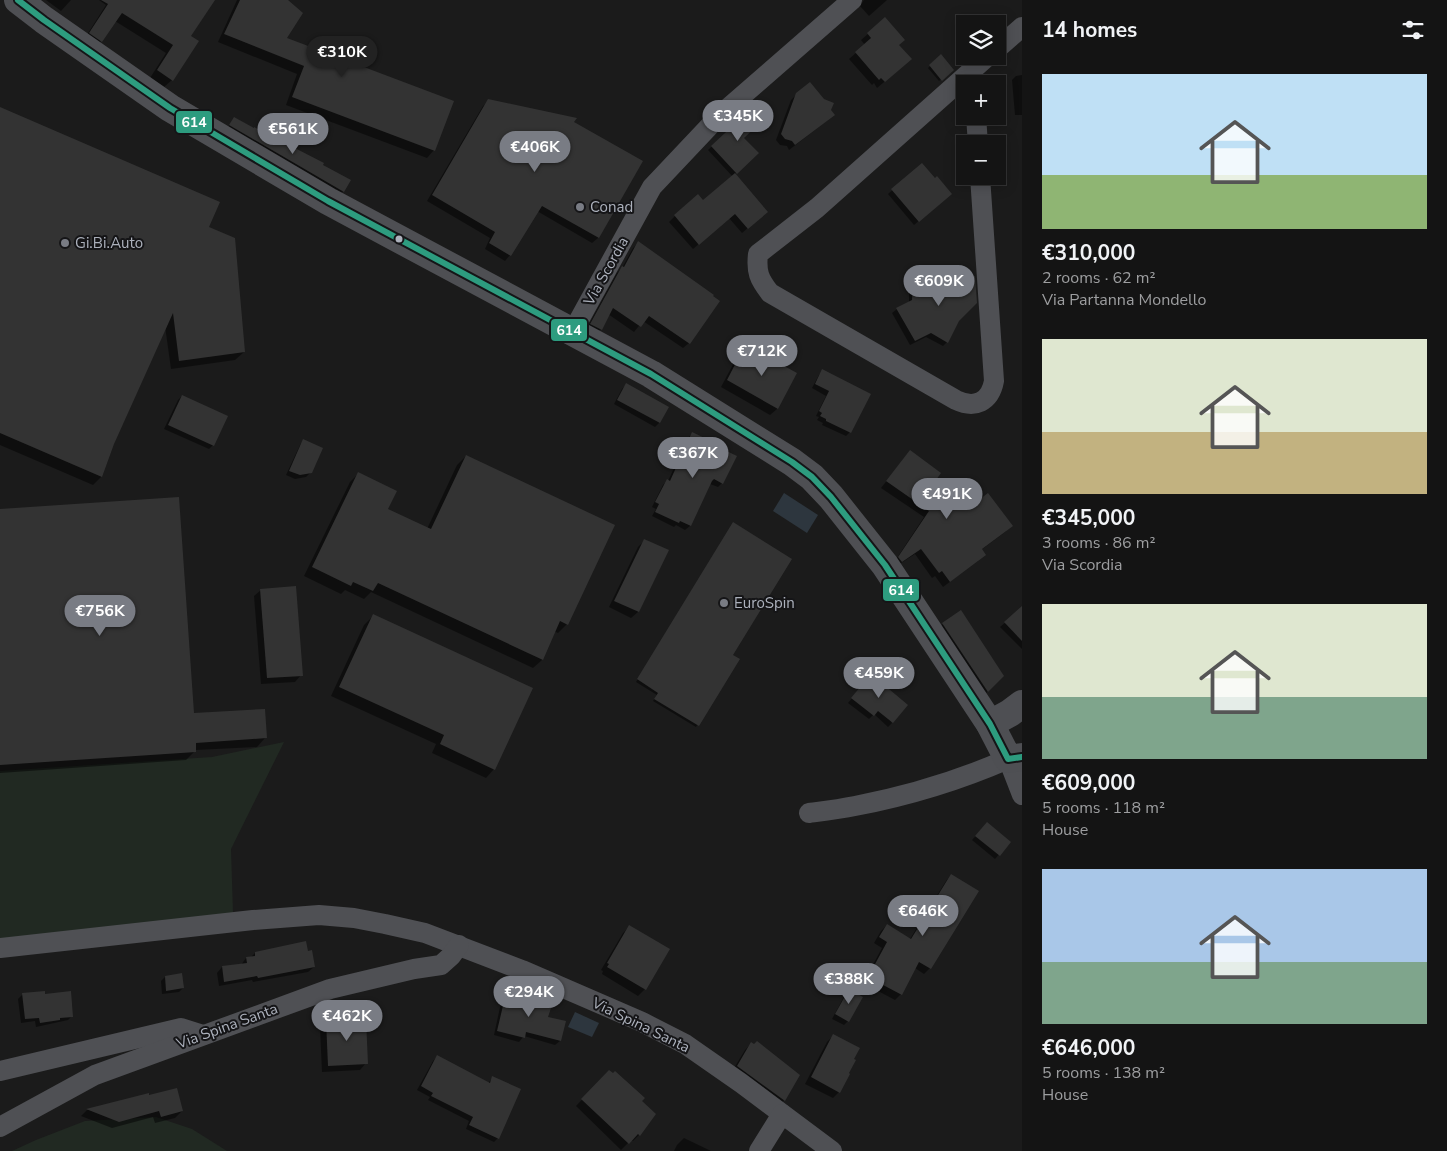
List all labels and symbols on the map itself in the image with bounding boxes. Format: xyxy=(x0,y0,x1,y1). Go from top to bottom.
pin: €310K xyxy=(307,36,377,78)
pin: €345K xyxy=(703,100,773,142)
line badge: 614 xyxy=(175,110,213,134)
pin: €561K xyxy=(258,112,328,155)
text: 614 xyxy=(181,113,207,132)
pin: €406K xyxy=(500,130,570,173)
place label: Conad xyxy=(590,197,633,217)
marker: Conad xyxy=(574,201,586,213)
place label: Gi.Bi.Auto xyxy=(75,233,143,253)
street label: Via Scordia xyxy=(578,233,633,310)
unlabelled marker xyxy=(394,234,404,244)
marker: Gi.Bi.Auto xyxy=(59,237,71,249)
pin: €609K xyxy=(904,264,974,307)
line badge: 614 xyxy=(550,318,588,342)
text: 614 xyxy=(556,321,582,340)
pin: €712K xyxy=(727,334,797,377)
pin: €367K xyxy=(658,436,728,479)
pin: €491K xyxy=(912,478,982,520)
line badge: 614 xyxy=(882,578,920,602)
text: 614 xyxy=(888,581,914,600)
place label: EuroSpin xyxy=(734,593,795,613)
pin: €756K xyxy=(65,594,135,637)
marker: EuroSpin xyxy=(718,597,730,609)
pin: €459K xyxy=(844,656,914,699)
pin: €646K xyxy=(888,894,958,937)
pin: €388K xyxy=(814,962,884,1005)
pin: €294K xyxy=(494,976,564,1018)
street label: Via Spina Santa xyxy=(588,992,693,1057)
street label: Via Spina Santa xyxy=(173,998,280,1054)
pin: €462K xyxy=(312,1000,382,1042)

